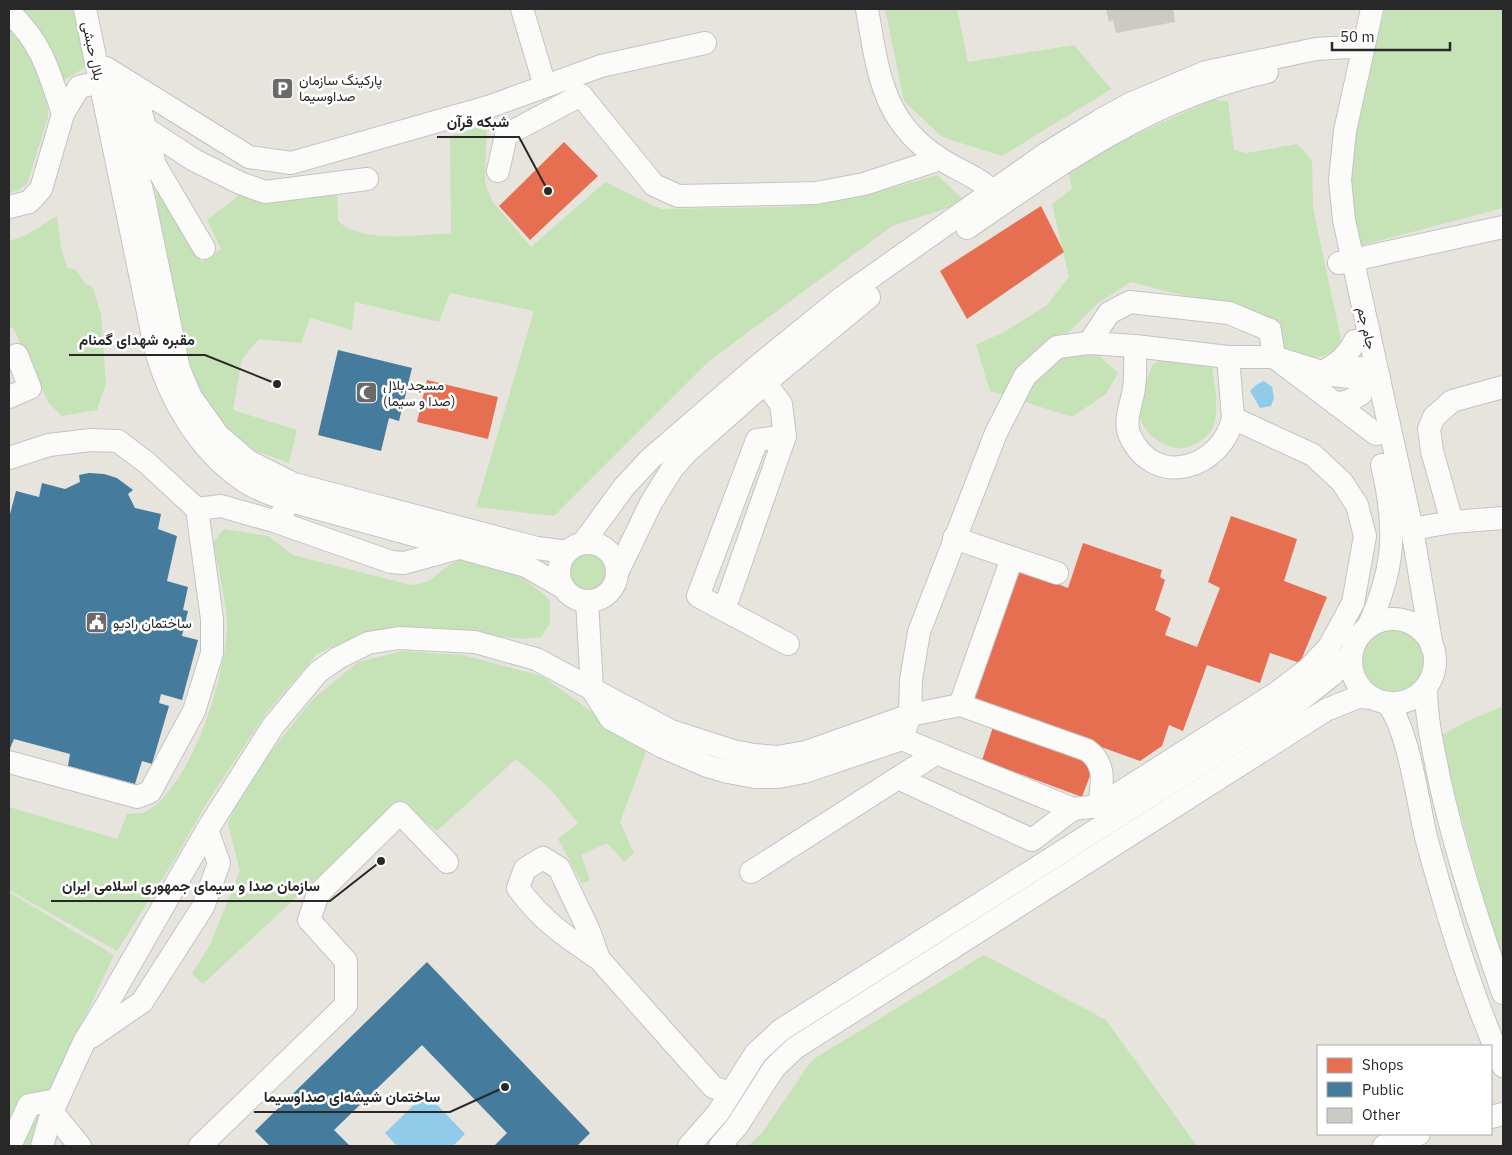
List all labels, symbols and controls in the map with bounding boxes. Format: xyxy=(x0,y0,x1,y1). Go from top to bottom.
street label: بلال حبشی xyxy=(77,20,108,82)
scale bar xyxy=(1332,20,1450,52)
text: 50 m xyxy=(1340,27,1375,46)
place label: پارکینگ سازمان صداوسیما xyxy=(299,71,382,105)
parking icon: پارکینگ سازمان صداوسیما xyxy=(271,76,295,100)
callout: شبکه قرآن xyxy=(437,107,519,137)
text: شبکه قرآن xyxy=(447,112,509,131)
street label: جام جم xyxy=(1353,305,1381,351)
callout: مقبره شهدای گمنام xyxy=(69,325,205,355)
text: مقبره شهدای گمنام xyxy=(79,330,195,350)
place label: مسجد بلال (صدا و سیما) xyxy=(383,376,455,410)
mosque icon: مسجد بلال (صدا و سیما) xyxy=(355,381,379,405)
public building icon: ساختمان رادیو xyxy=(85,611,109,635)
place label: ساختمان رادیو xyxy=(113,614,192,632)
callout: سازمان صدا و سیمای جمهوری اسلامی ایران xyxy=(51,871,330,901)
text: سازمان صدا و سیمای جمهوری اسلامی ایران xyxy=(62,876,320,895)
legend xyxy=(1317,1045,1492,1135)
text: Shops xyxy=(1362,1055,1404,1074)
text: Public xyxy=(1362,1080,1404,1099)
callout: ساختمان شیشه‌ای صداوسیما xyxy=(254,1082,450,1112)
text: ساختمان شیشه‌ای صداوسیما xyxy=(264,1087,440,1106)
text: Other xyxy=(1362,1105,1401,1124)

